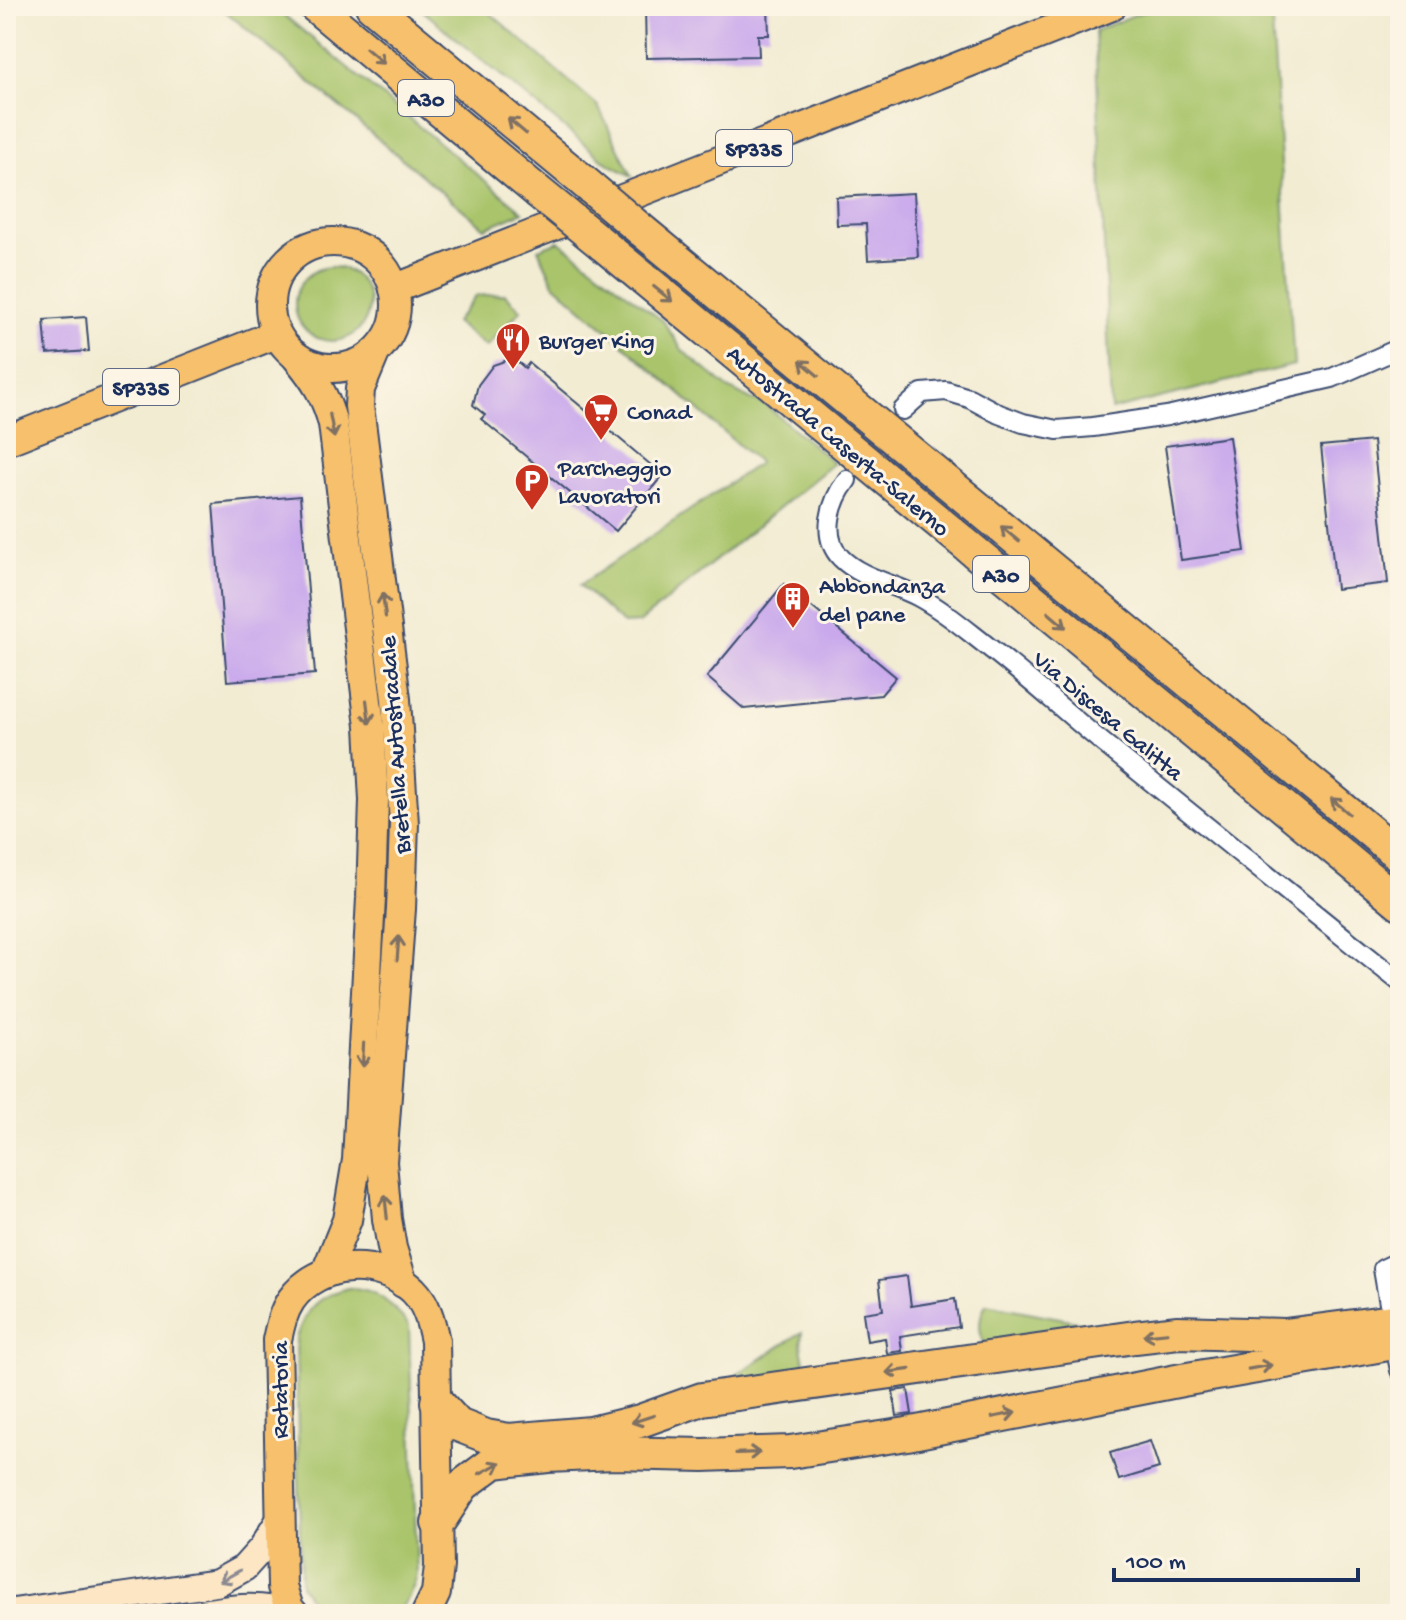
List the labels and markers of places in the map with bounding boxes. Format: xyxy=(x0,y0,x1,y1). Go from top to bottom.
restaurant icon: Burger King xyxy=(494,321,532,371)
place label: Burger King xyxy=(538,329,655,358)
supermarket icon: Conad xyxy=(582,392,620,442)
place label: Conad xyxy=(627,400,693,429)
place label: Parcheggio Lavoratori xyxy=(557,456,671,513)
parking icon: Parcheggio Lavoratori xyxy=(513,462,551,512)
place label: Abbondanza del pane xyxy=(819,574,946,631)
building icon: Abbondanza del pane xyxy=(774,580,812,630)

